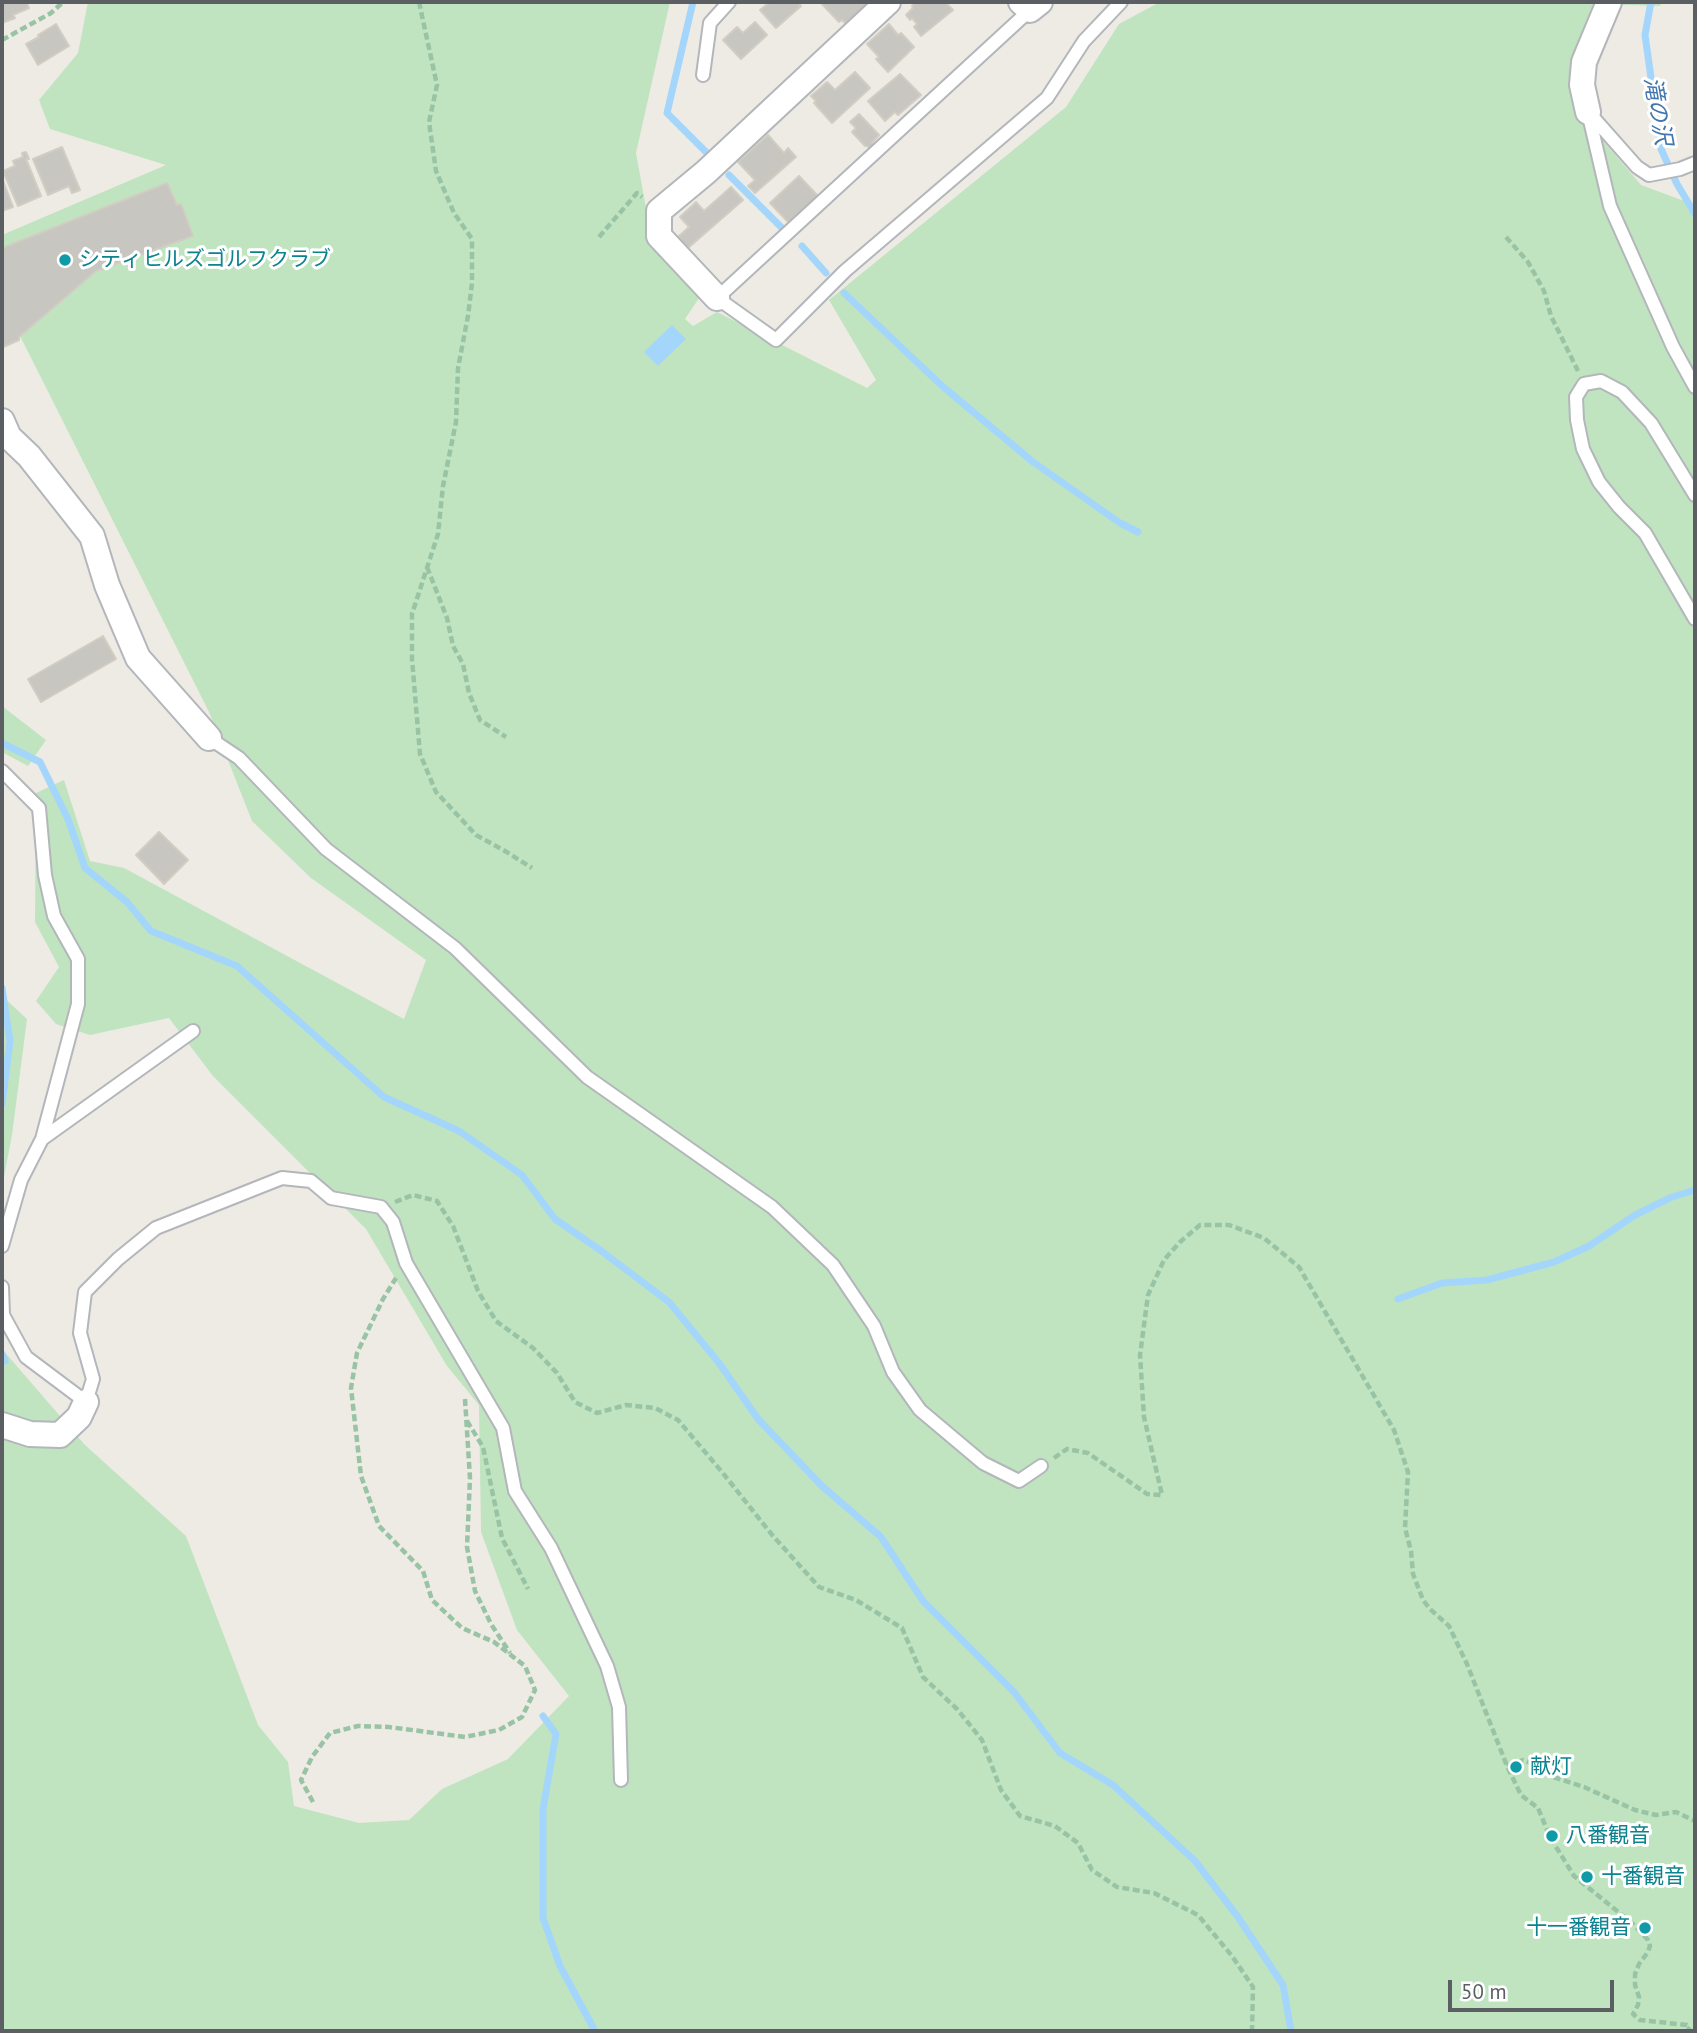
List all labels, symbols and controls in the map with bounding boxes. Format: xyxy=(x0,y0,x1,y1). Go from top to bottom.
water label: 滝の沢 xyxy=(1637,75,1677,147)
place label: シティヒルズゴルフクラブ xyxy=(79,247,331,273)
marker: シティヒルズゴルフクラブ xyxy=(57,252,73,268)
place label: 献灯 xyxy=(1530,1754,1572,1780)
marker: 献灯 xyxy=(1508,1759,1524,1775)
place label: 八番観音 xyxy=(1566,1823,1650,1849)
marker: 八番観音 xyxy=(1544,1828,1560,1844)
place label: 十番観音 xyxy=(1601,1864,1685,1890)
marker: 十番観音 xyxy=(1579,1869,1595,1885)
place label: 十一番観音 xyxy=(1526,1915,1631,1941)
marker: 十一番観音 xyxy=(1637,1920,1653,1936)
scale bar xyxy=(1452,1966,1618,2010)
text: 50 m xyxy=(1461,1978,1507,2005)

